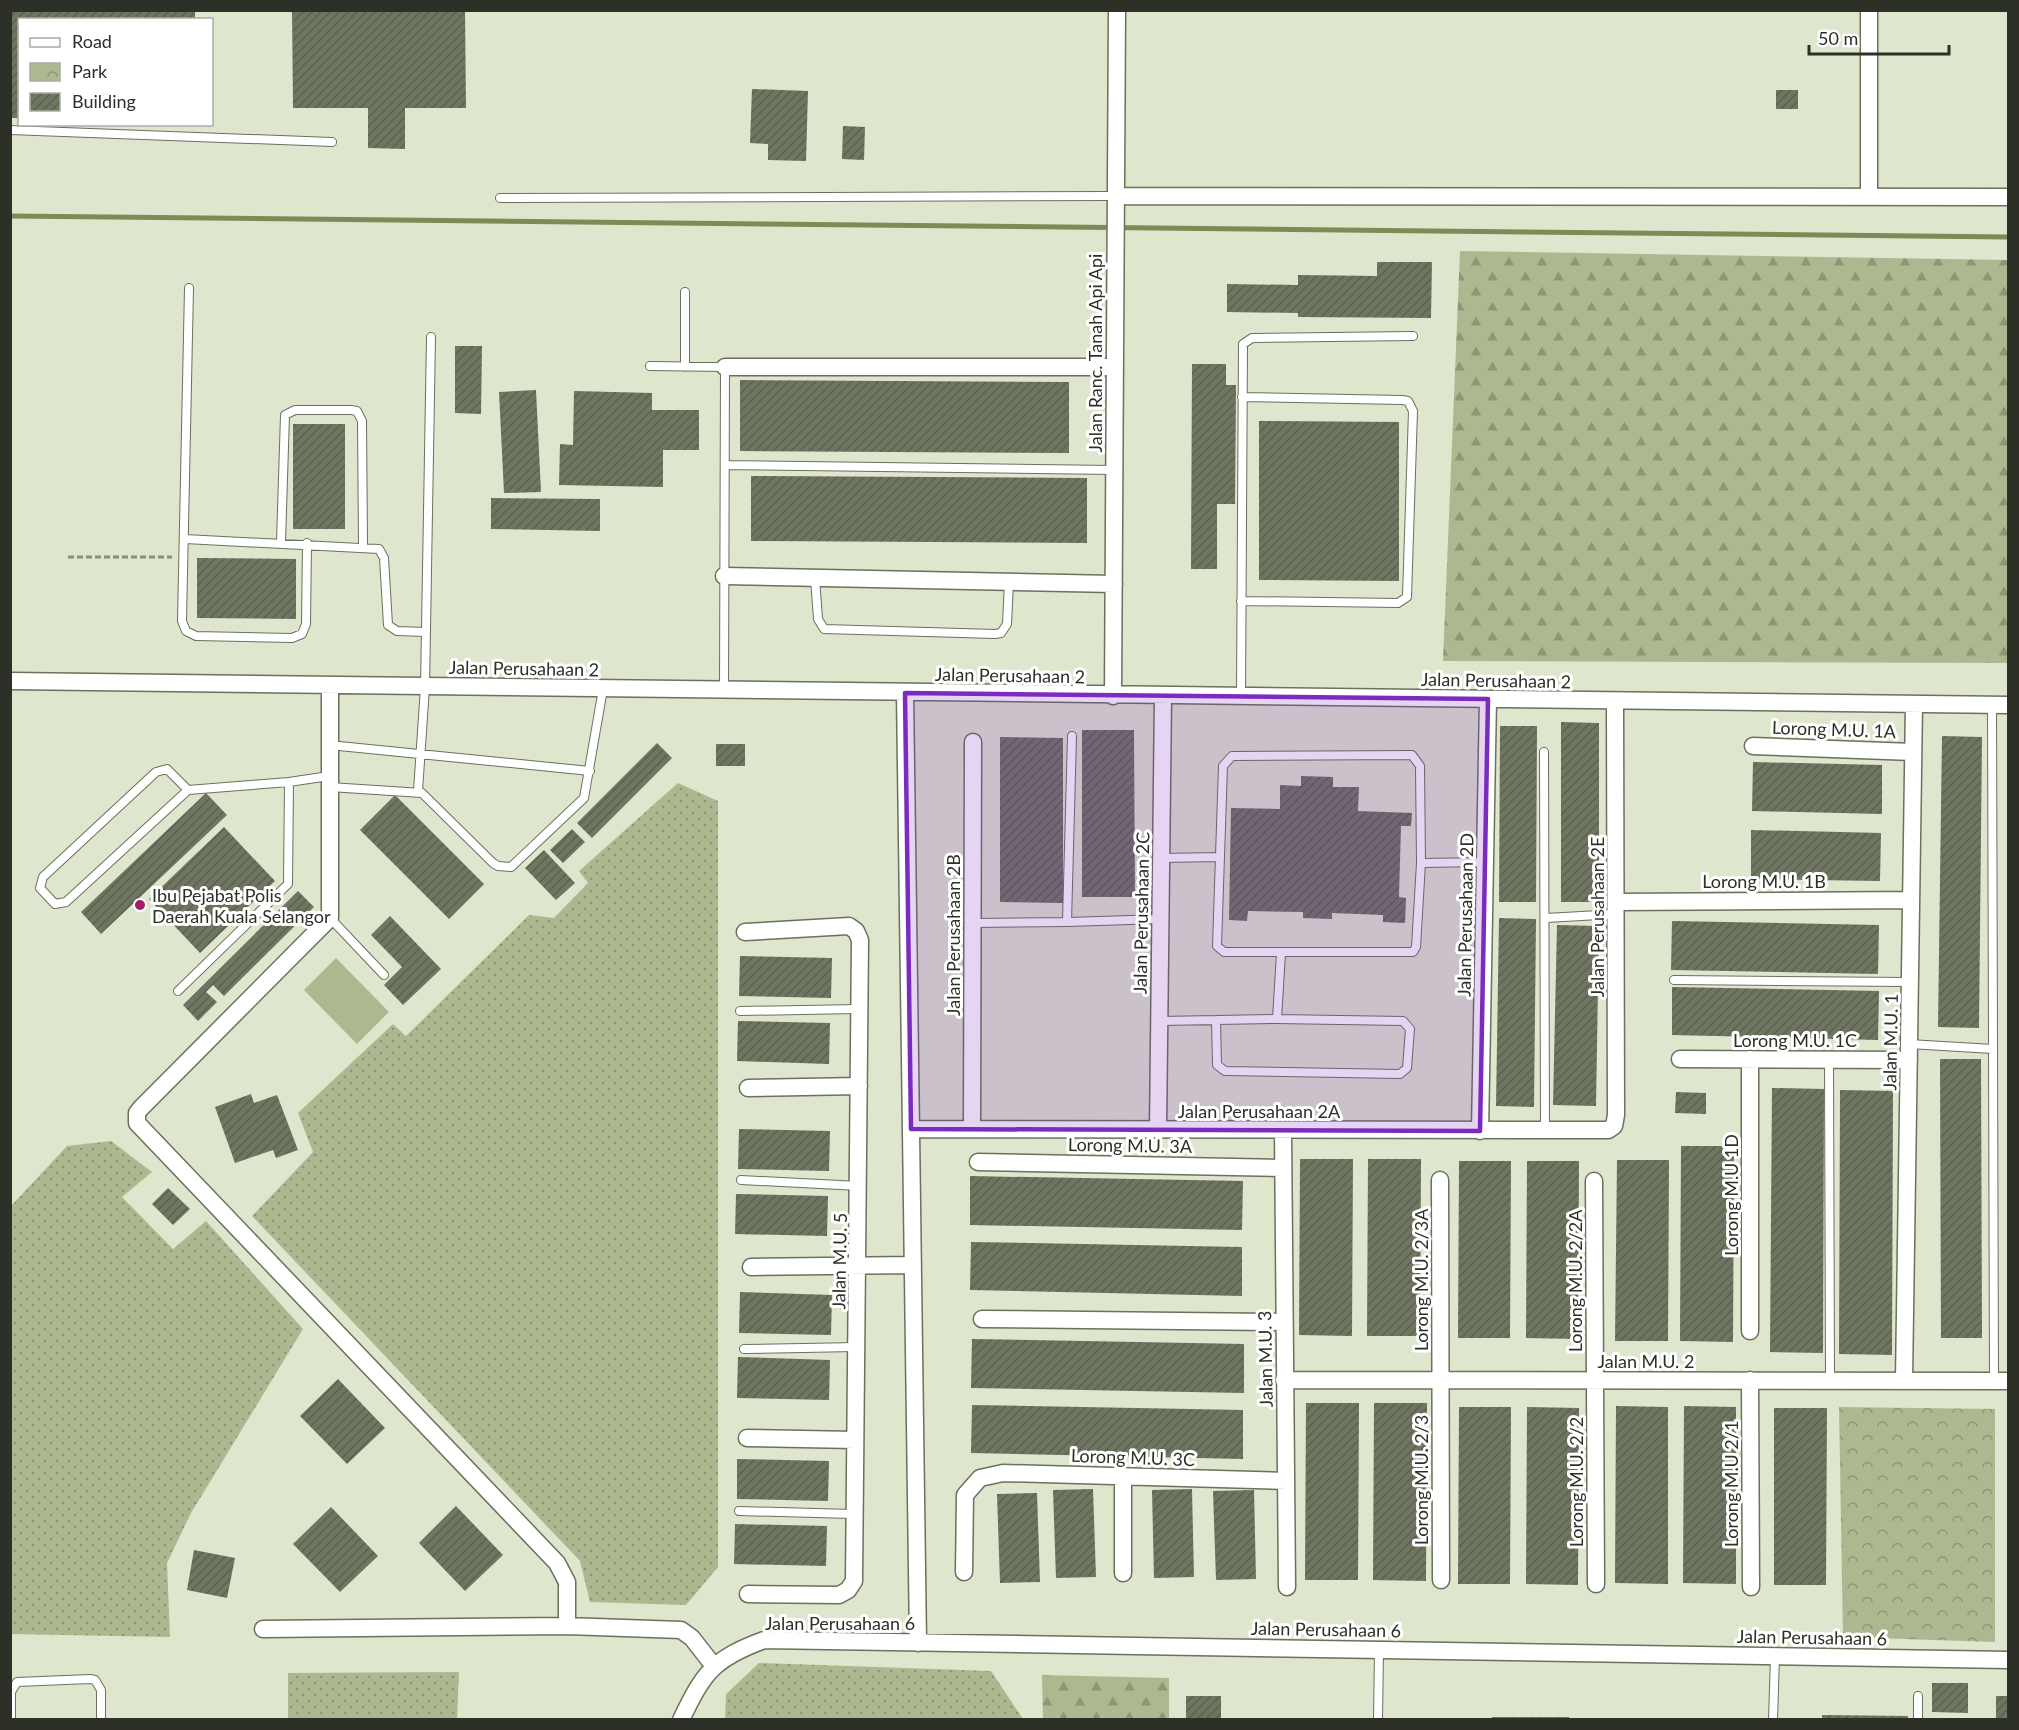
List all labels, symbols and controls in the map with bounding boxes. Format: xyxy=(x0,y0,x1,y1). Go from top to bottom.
legend xyxy=(18,18,213,126)
scale bar xyxy=(1809,18,1948,56)
text: 50 m xyxy=(1818,27,1858,49)
text: Road xyxy=(72,30,112,52)
text: Park xyxy=(72,60,108,82)
text: Building xyxy=(72,90,136,112)
street label: Jalan Ranc. Tanah Api Api xyxy=(1084,254,1106,452)
street label: Jalan Perusahaan 2 xyxy=(449,656,599,680)
street label: Jalan Perusahaan 2 xyxy=(935,663,1085,687)
street label: Jalan Perusahaan 2 xyxy=(1421,668,1571,692)
street label: Lorong M.U. 1A xyxy=(1772,716,1897,742)
street label: Jalan Perusahaan 2C xyxy=(1129,832,1153,994)
street label: Jalan Perusahaan 2D xyxy=(1453,833,1477,997)
street label: Jalan Perusahaan 2E xyxy=(1586,837,1608,997)
street label: Jalan Perusahaan 2B xyxy=(942,854,964,1016)
street label: Lorong M.U. 1B xyxy=(1702,870,1826,892)
place label: Ibu Pejabat Polis Daerah Kuala Selangor xyxy=(152,884,331,927)
marker: Ibu Pejabat Polis Daerah Kuala Selangor xyxy=(133,898,147,912)
street label: Jalan M.U. 1 xyxy=(1878,993,1902,1091)
street label: Lorong M.U. 1C xyxy=(1733,1029,1857,1051)
street label: Jalan Perusahaan 2A xyxy=(1178,1100,1341,1122)
street label: Lorong M.U. 3A xyxy=(1068,1133,1193,1157)
street label: Lorong M.U 1D xyxy=(1720,1134,1742,1256)
street label: Lorong M.U. 2/3A xyxy=(1410,1208,1432,1351)
street label: Lorong M.U. 2/2A xyxy=(1564,1209,1586,1352)
street label: Jalan M.U. 5 xyxy=(827,1212,851,1310)
street label: Jalan M.U. 3 xyxy=(1253,1310,1277,1408)
street label: Jalan M.U. 2 xyxy=(1598,1350,1694,1372)
street label: Lorong M.U. 2/3 xyxy=(1410,1415,1432,1545)
street label: Lorong M.U. 2/2 xyxy=(1565,1417,1587,1547)
street label: Lorong M.U 2/1 xyxy=(1720,1421,1742,1547)
street label: Lorong M.U. 3C xyxy=(1071,1444,1195,1470)
street label: Jalan Perusahaan 6 xyxy=(765,1612,915,1634)
street label: Jalan Perusahaan 6 xyxy=(1251,1617,1401,1641)
street label: Jalan Perusahaan 6 xyxy=(1737,1625,1887,1649)

